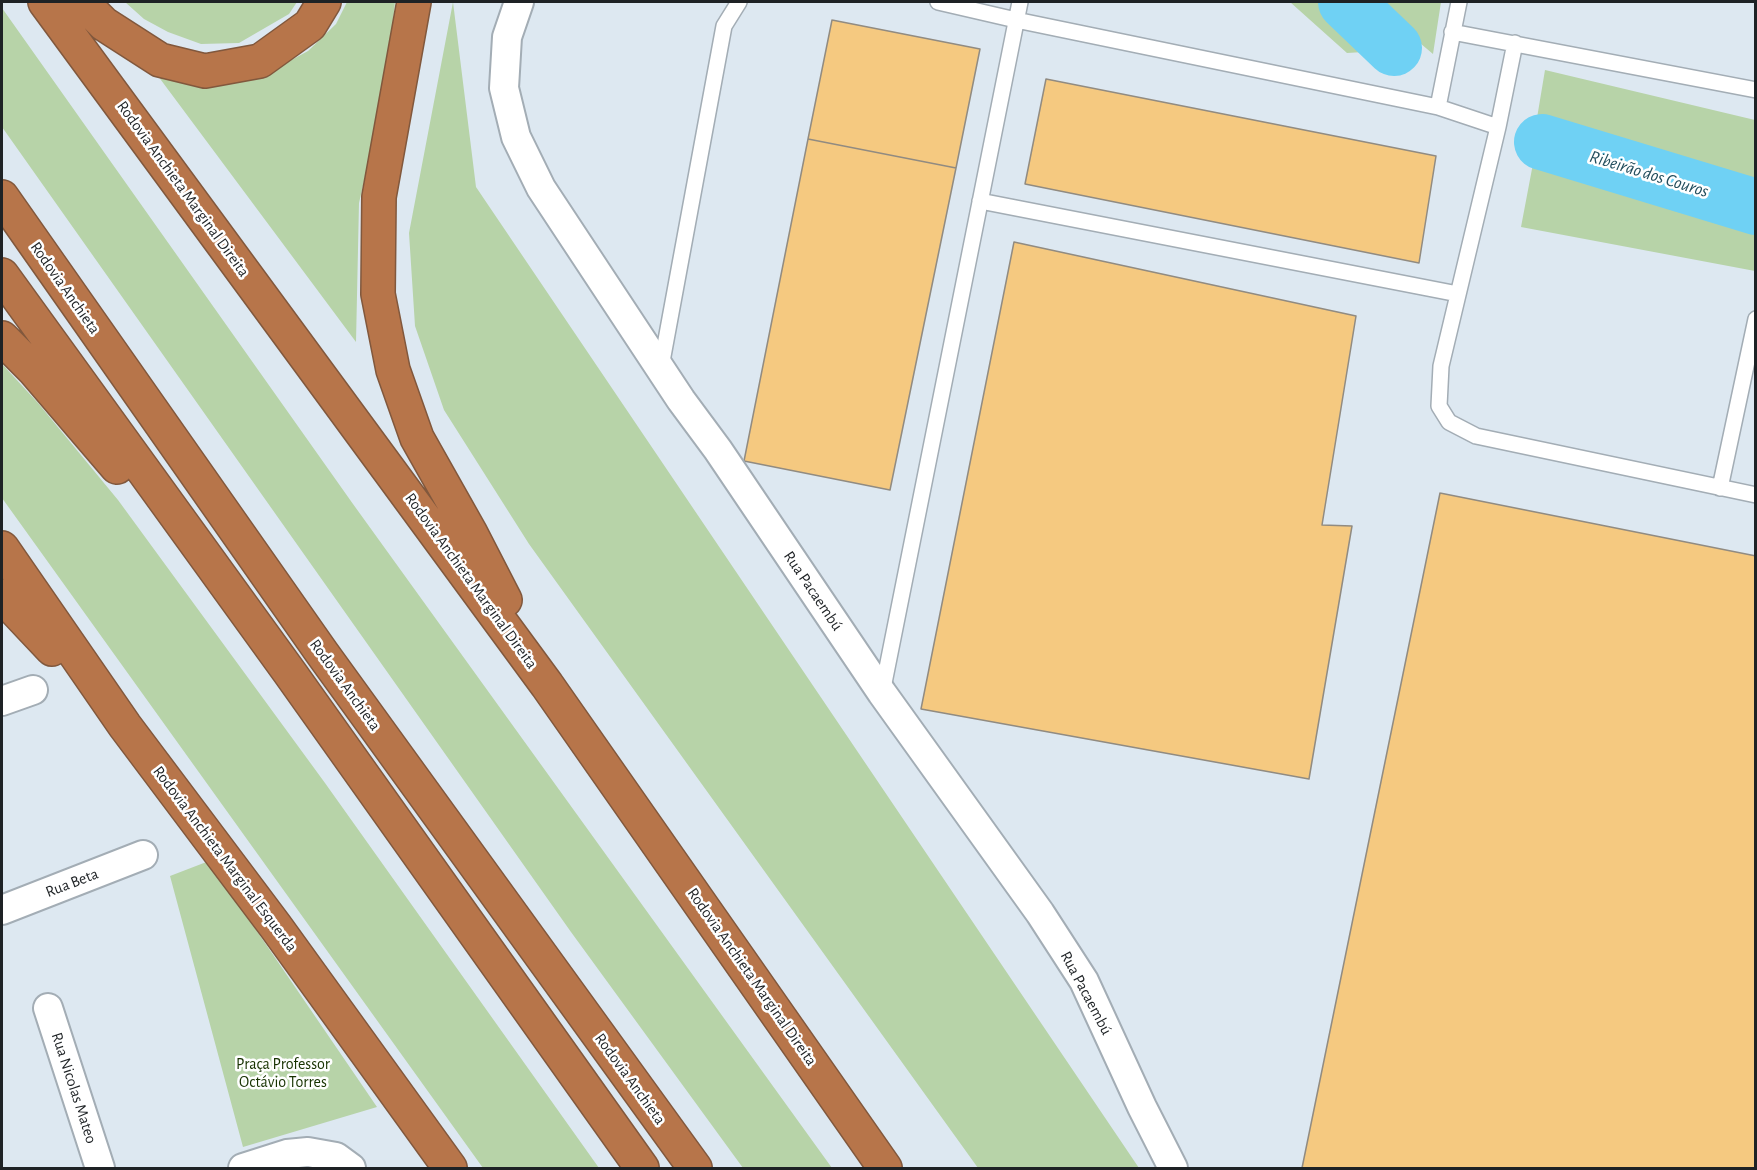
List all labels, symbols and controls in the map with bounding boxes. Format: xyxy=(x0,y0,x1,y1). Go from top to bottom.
street label: Rodovia Anchieta Marginal Direita xyxy=(113,97,253,281)
water label: Ribeirão dos Couros xyxy=(1587,146,1711,202)
street label: Rodovia Anchieta xyxy=(26,238,104,338)
street label: Rodovia Anchieta Marginal Direita xyxy=(401,489,541,673)
street label: Rua Pacaembú xyxy=(779,548,847,634)
street label: Rodovia Anchieta xyxy=(305,636,385,734)
street label: Rodovia Anchieta Marginal Esquerda xyxy=(149,762,301,956)
street label: Rua Beta xyxy=(43,864,101,902)
street label: Rodovia Anchieta Marginal Direita xyxy=(683,884,821,1070)
street label: Rua Pacaembú xyxy=(1056,948,1116,1038)
street label: Rua Nicolas Mateo xyxy=(47,1030,101,1146)
street label: Rodovia Anchieta xyxy=(590,1030,670,1128)
park label: Praça Professor Octávio Torres xyxy=(236,1054,330,1092)

